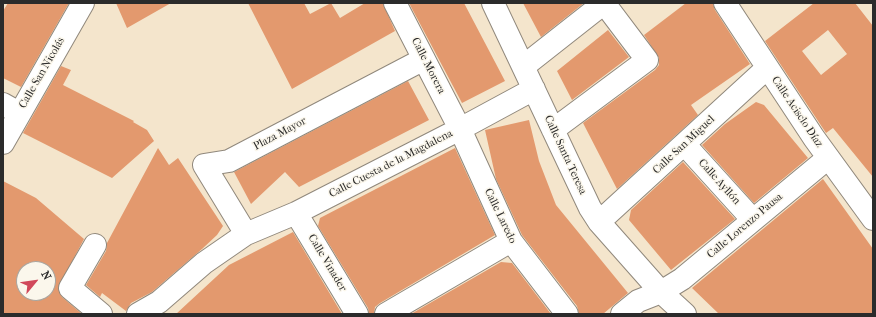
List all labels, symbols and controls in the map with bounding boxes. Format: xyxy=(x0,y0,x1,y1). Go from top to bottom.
street label: Calle San Nicolás xyxy=(16,35,68,111)
street label: Calle Morera xyxy=(408,36,448,96)
street label: Calle Acisclo Díaz xyxy=(768,74,826,150)
street label: Calle Santa Teresa xyxy=(541,113,589,197)
street label: Calle San Miguel xyxy=(650,113,718,177)
street label: Plaza Mayor xyxy=(251,115,309,153)
street label: Calle Cuesta de la Magdalena xyxy=(327,127,455,201)
street label: Calle Ayllón xyxy=(695,157,743,207)
street label: Calle Laredo xyxy=(481,186,519,246)
street label: Calle Lorenzo Pausa xyxy=(704,191,786,261)
street label: Calle Vinader xyxy=(305,232,349,294)
north arrow xyxy=(16,261,56,301)
text: N xyxy=(38,269,54,282)

